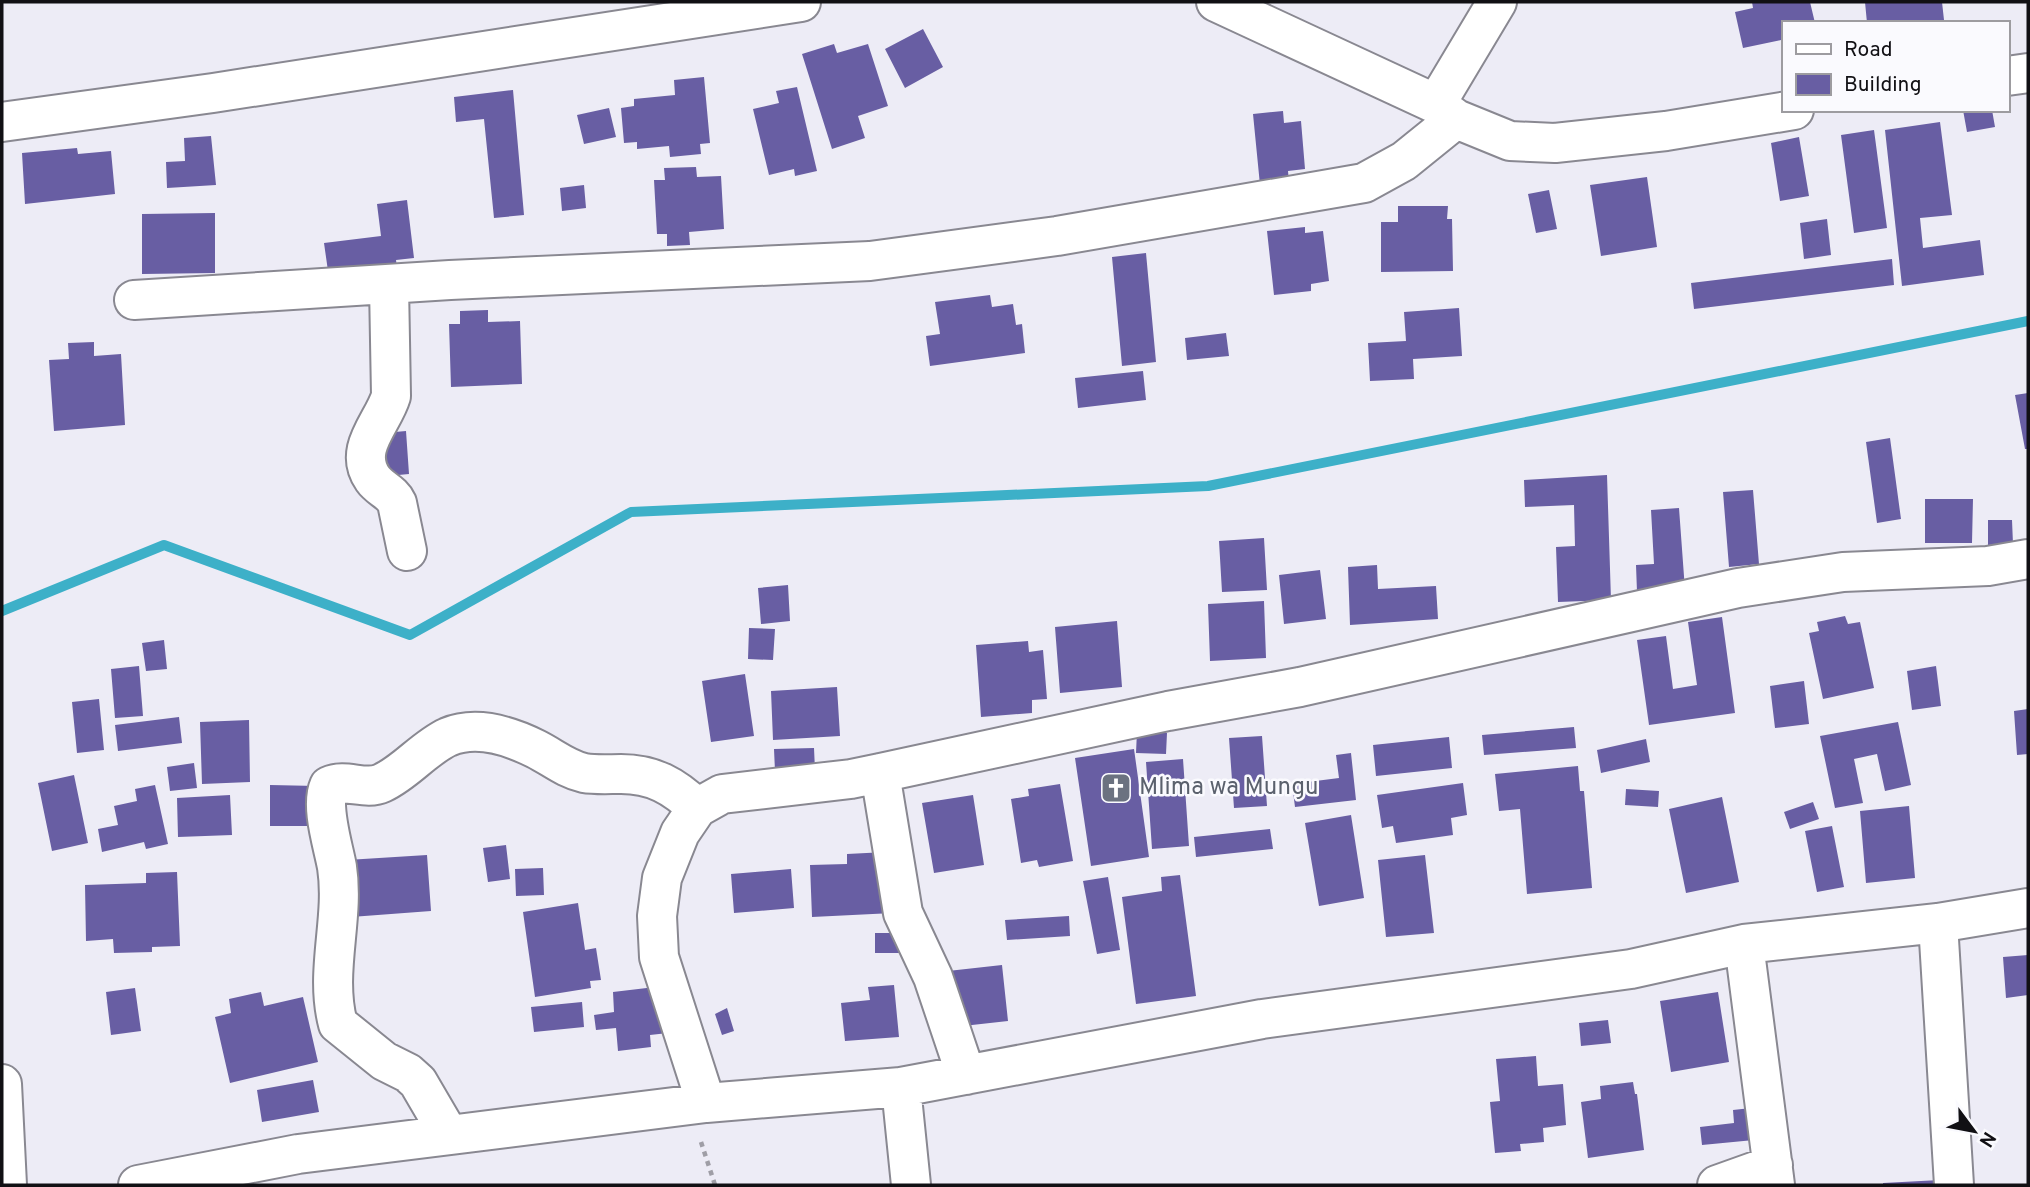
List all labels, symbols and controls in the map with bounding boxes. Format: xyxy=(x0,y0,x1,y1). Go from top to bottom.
legend xyxy=(1782,21,2009,112)
text: Road xyxy=(1844,37,1893,64)
text: Building xyxy=(1844,72,1922,99)
church icon: Mlima wa Mungu xyxy=(1099,771,1133,805)
place label: Mlima wa Mungu xyxy=(1139,773,1318,803)
north arrow xyxy=(1939,1096,2009,1166)
text: N xyxy=(1973,1127,2001,1151)

